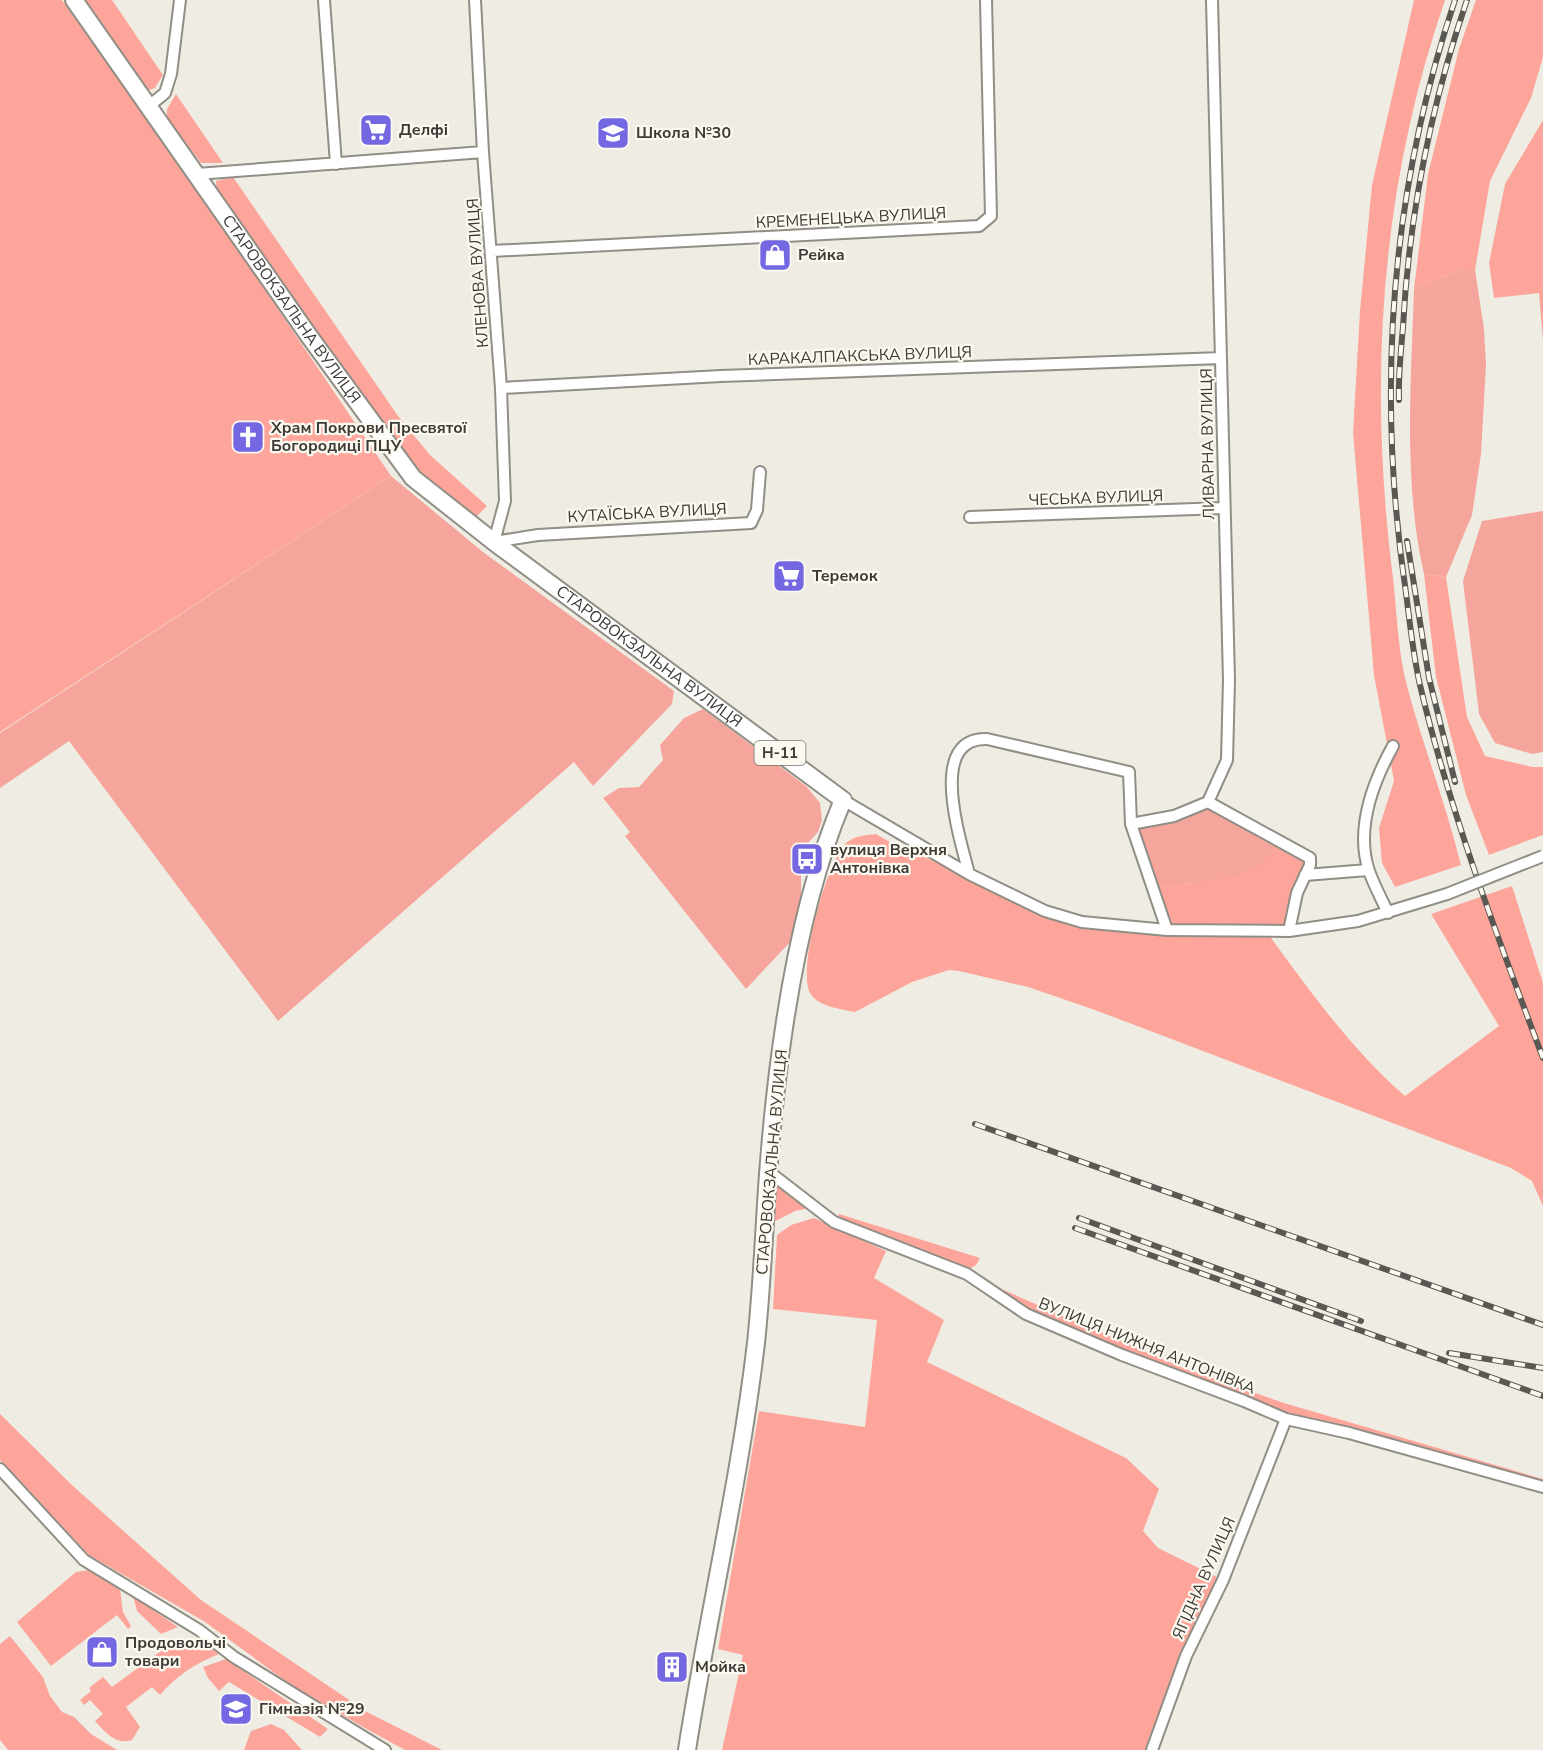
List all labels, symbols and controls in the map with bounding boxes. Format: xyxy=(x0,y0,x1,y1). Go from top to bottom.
supermarket icon: Делфі xyxy=(358,112,394,148)
school or university icon: Школа №30 xyxy=(595,115,631,151)
place label: Делфі xyxy=(399,119,448,141)
place label: Школа №30 xyxy=(636,122,731,144)
street label: КЛЕНОВА ВУЛИЦЯ xyxy=(462,197,494,349)
street label: КРЕМЕНЕЦЬКА ВУЛИЦЯ xyxy=(755,202,947,234)
street label: СТАРОВОКЗАЛЬНА ВУЛИЦЯ xyxy=(217,211,366,408)
shop icon: Рейка xyxy=(757,237,793,273)
place label: Рейка xyxy=(798,244,845,266)
street label: КАРАКАЛПАКСЬКА ВУЛИЦЯ xyxy=(747,341,973,371)
street label: ЛИВАРНА ВУЛИЦЯ xyxy=(1196,368,1220,520)
place label: Храм Покрови Пресвятої Богородиці ПЦУ xyxy=(270,417,468,457)
church icon: Храм Покрови Пресвятої Богородиці ПЦУ xyxy=(230,419,266,455)
street label: ЧЕСЬКА ВУЛИЦЯ xyxy=(1028,485,1164,511)
street label: КУТАЇСЬКА ВУЛИЦЯ xyxy=(567,498,727,528)
supermarket icon: Теремок xyxy=(771,558,807,594)
place label: Теремок xyxy=(812,565,879,587)
street label: СТАРОВОКЗАЛЬНА ВУЛИЦЯ xyxy=(551,580,747,733)
road number: Н-11 xyxy=(754,741,806,765)
place label: вулиця Верхня Антонівка xyxy=(830,839,947,879)
bus stop icon: вулиця Верхня Антонівка xyxy=(789,841,825,877)
street label: СТАРОВОКЗАЛЬНА ВУЛИЦЯ xyxy=(751,1048,793,1276)
street label: ВУЛИЦЯ НИЖНЯ АНТОНІВКА xyxy=(1035,1292,1259,1400)
street label: ЯГІДНА ВУЛИЦЯ xyxy=(1167,1513,1241,1643)
place label: Продовольчі товари xyxy=(125,1632,226,1672)
shop icon: Продовольчі товари xyxy=(84,1634,120,1670)
building icon: Мойка xyxy=(654,1649,690,1685)
place label: Мойка xyxy=(695,1656,746,1678)
school or university icon: Гімназія №29 xyxy=(218,1691,254,1727)
place label: Гімназія №29 xyxy=(259,1698,365,1720)

